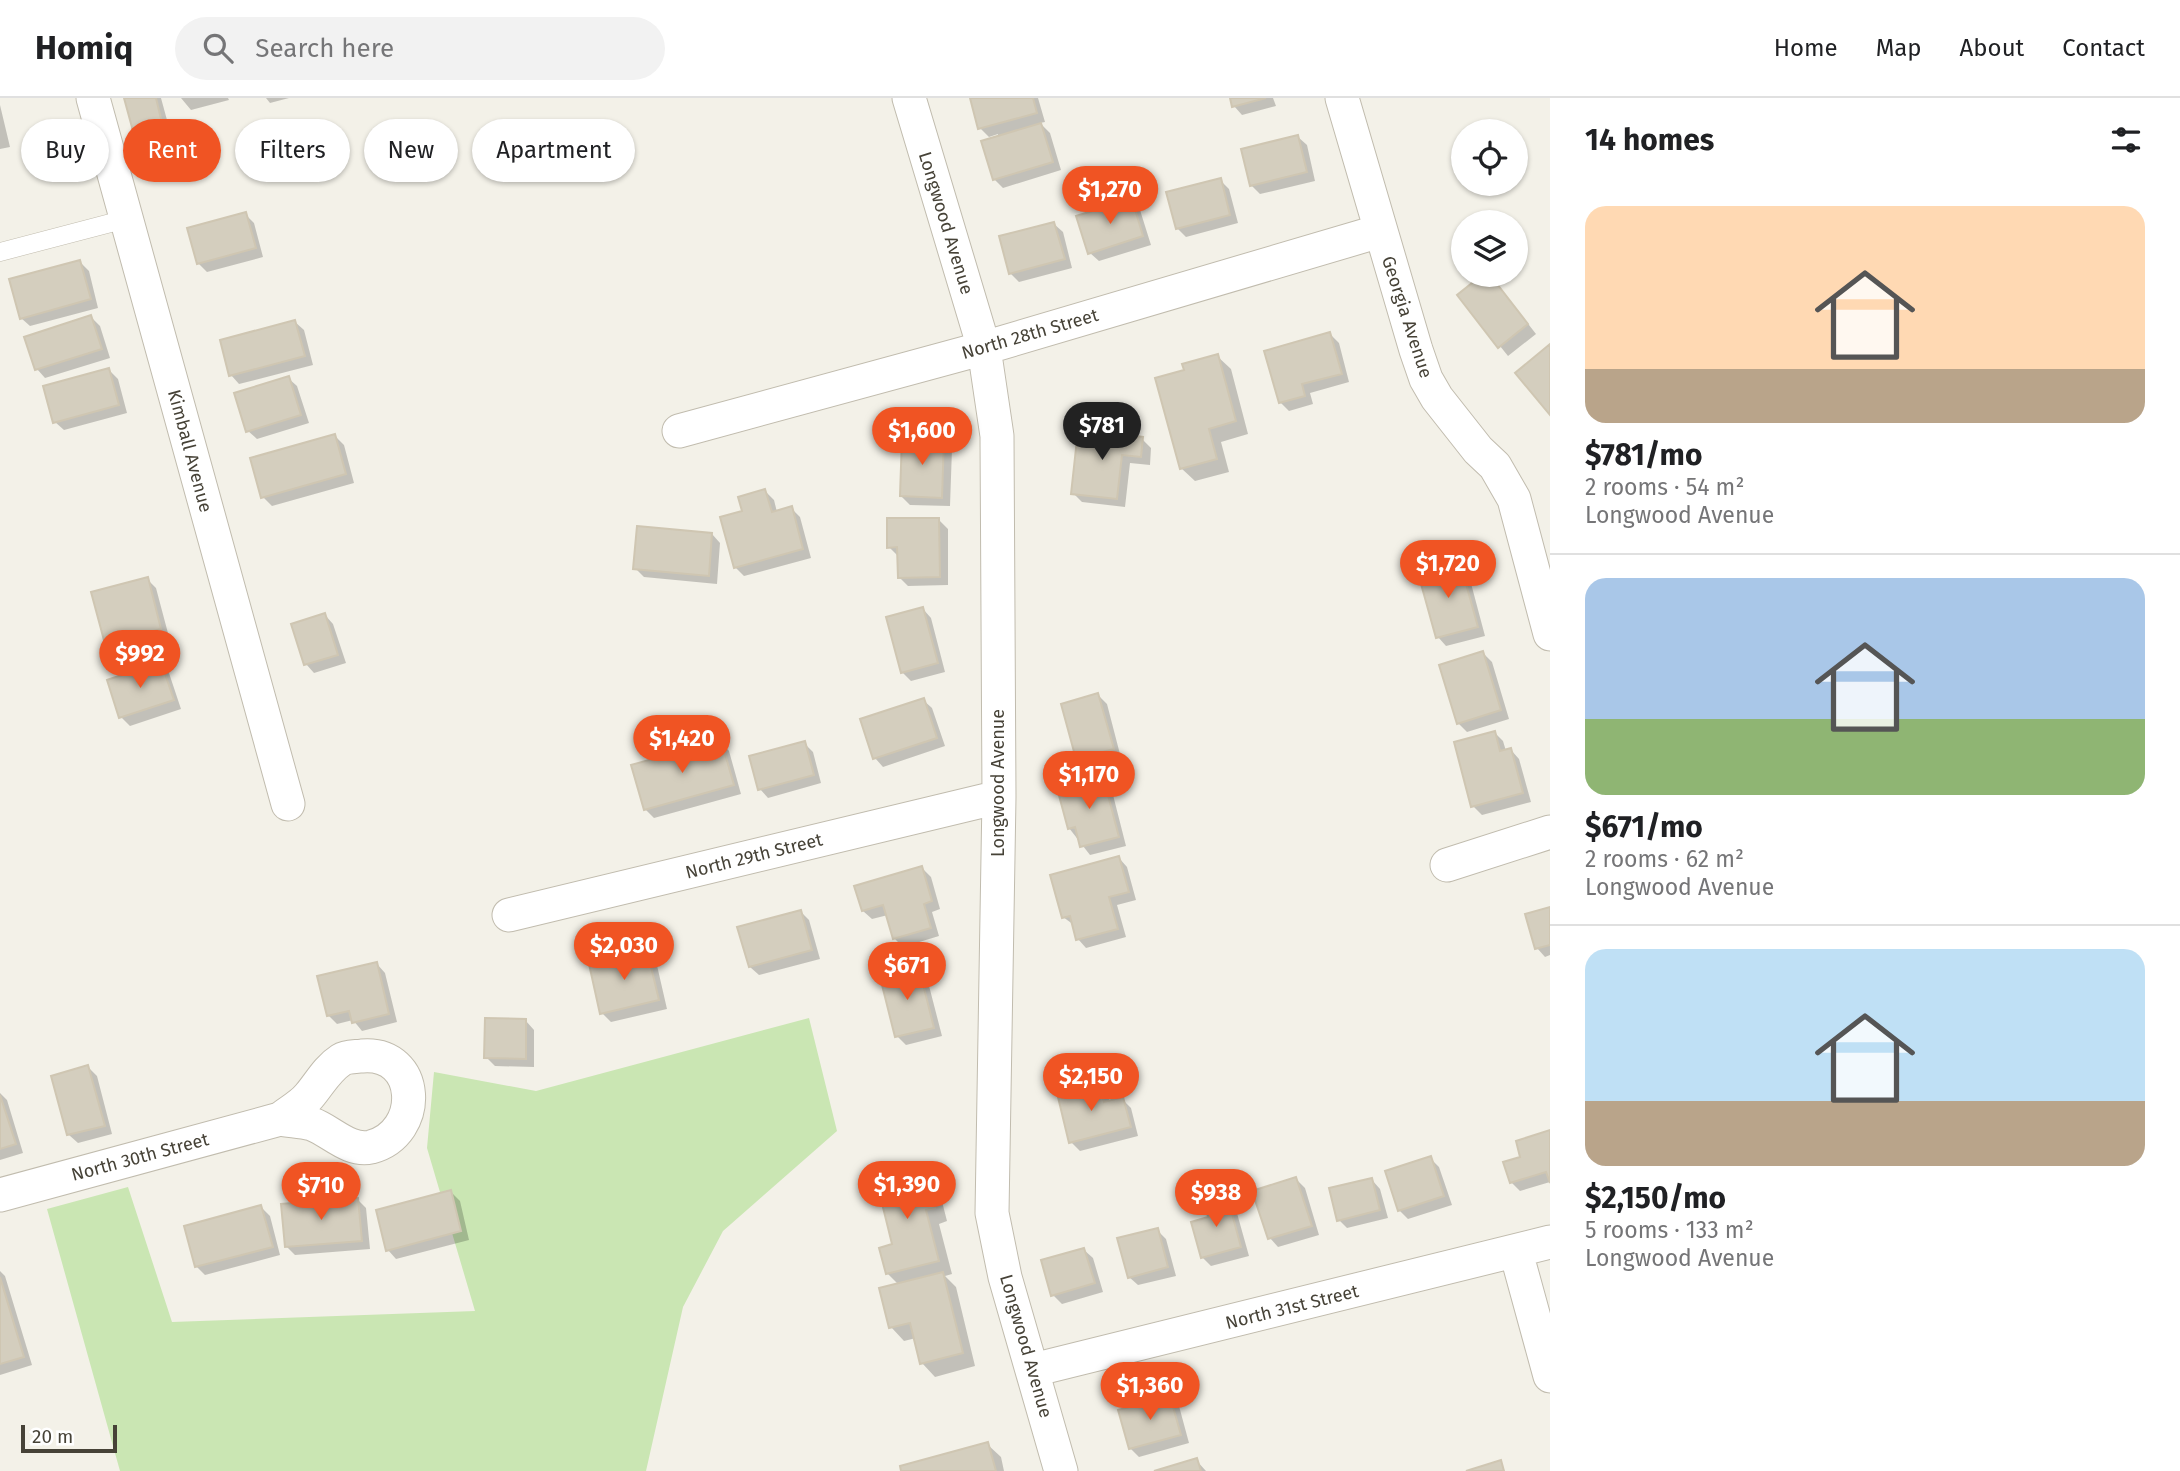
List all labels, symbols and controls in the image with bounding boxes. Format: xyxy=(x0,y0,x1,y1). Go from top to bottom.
search box xyxy=(175,17,665,80)
text: Homiq xyxy=(35,28,133,68)
icon: search xyxy=(199,29,237,67)
text: Search here xyxy=(255,33,394,64)
text: Home xyxy=(1774,34,1838,62)
text: Map xyxy=(1876,34,1922,62)
text: About xyxy=(1960,34,2024,62)
text: Contact xyxy=(2062,34,2145,62)
chip: Buy xyxy=(21,119,109,182)
chip: Rent xyxy=(123,119,221,182)
chip: Filters xyxy=(235,119,350,182)
chip: New xyxy=(364,119,458,182)
chip: Apartment xyxy=(472,119,635,182)
map controls xyxy=(1451,119,1528,287)
button: locate xyxy=(1451,119,1528,196)
icon: filters xyxy=(2107,121,2145,159)
text: 14 homes xyxy=(1585,122,1714,158)
street label: Longwood Avenue xyxy=(914,149,978,297)
pin: $1,270 xyxy=(1053,166,1167,226)
text: $1,270 xyxy=(1078,175,1142,203)
button: layers xyxy=(1451,210,1528,287)
icon: home xyxy=(1802,252,1928,378)
street label: Georgia Avenue xyxy=(1377,253,1437,381)
street label: North 28th Street xyxy=(959,304,1101,364)
street label: Kimball Avenue xyxy=(163,387,217,515)
pin: $781 xyxy=(1061,402,1143,462)
pin: $1,600 xyxy=(865,408,979,467)
text: $781 xyxy=(1079,411,1125,439)
text: $1,600 xyxy=(888,416,956,444)
text: $781/mo xyxy=(1585,437,1702,473)
text: 2 rooms · 54 m² xyxy=(1585,473,1744,501)
text: Longwood Avenue xyxy=(1585,501,1774,529)
pin: $1,720 xyxy=(1391,540,1505,600)
text: $1,720 xyxy=(1416,549,1480,577)
icon: home xyxy=(1802,624,1928,750)
pin: $992 xyxy=(99,630,181,690)
text: $992 xyxy=(115,639,165,667)
street label: Longwood Avenue xyxy=(987,709,1009,857)
pin: $1,420 xyxy=(625,716,739,775)
text: $1,420 xyxy=(649,724,715,752)
pin: $1,170 xyxy=(1032,752,1146,811)
text: $1,170 xyxy=(1059,760,1119,788)
text: $671/mo xyxy=(1585,809,1703,845)
street label: North 29th Street xyxy=(683,828,825,884)
text: 2 rooms · 62 m² xyxy=(1585,845,1744,873)
text: Longwood Avenue xyxy=(1585,873,1774,901)
pin: $2,030 xyxy=(567,922,681,982)
text: $2,030 xyxy=(590,931,658,959)
pin: $671 xyxy=(866,942,948,1002)
text: $671 xyxy=(884,951,930,979)
icon: home xyxy=(1802,995,1928,1121)
pin: $2,150 xyxy=(1034,1054,1148,1113)
text: $2,150 xyxy=(1059,1062,1123,1090)
street label: North 30th Street xyxy=(69,1128,212,1186)
pin: $710 xyxy=(280,1162,362,1222)
pin: $1,390 xyxy=(850,1162,964,1221)
text: $1,390 xyxy=(874,1170,940,1198)
pin: $938 xyxy=(1175,1170,1257,1229)
text: $710 xyxy=(298,1171,344,1199)
text: $938 xyxy=(1191,1178,1241,1206)
text: $2,150/mo xyxy=(1585,1180,1726,1216)
text: 5 rooms · 133 m² xyxy=(1585,1216,1754,1244)
text: Longwood Avenue xyxy=(1585,1244,1774,1272)
street label: Longwood Avenue xyxy=(995,1272,1057,1420)
street label: North 31st Street xyxy=(1223,1280,1361,1334)
pin: $1,360 xyxy=(1093,1362,1207,1422)
text: $1,360 xyxy=(1117,1371,1183,1399)
scale bar xyxy=(21,1422,117,1454)
text: 20 m xyxy=(32,1425,73,1448)

